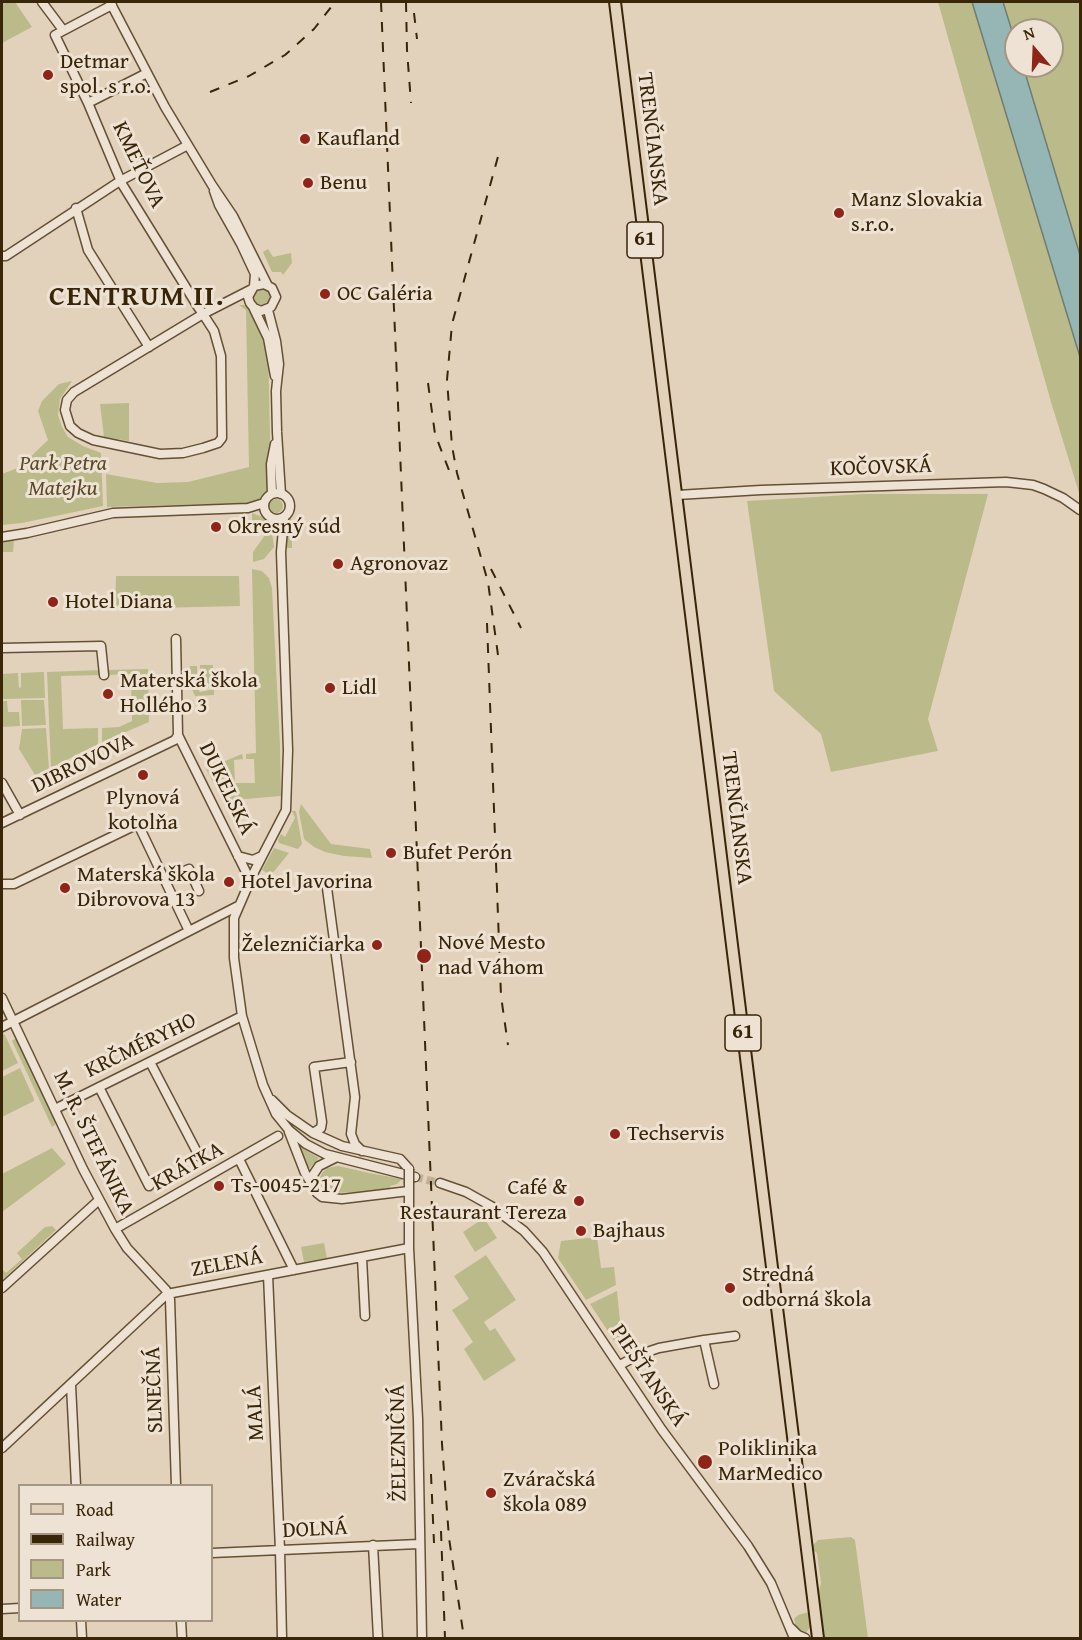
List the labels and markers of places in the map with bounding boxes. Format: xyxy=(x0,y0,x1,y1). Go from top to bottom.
place label: Detmar spol. s r.o. xyxy=(60,49,151,100)
marker: Detmar spol. s r.o. xyxy=(41,68,55,82)
place label: Kaufland xyxy=(317,126,400,152)
marker: Kaufland xyxy=(298,132,312,146)
place label: Benu xyxy=(320,170,367,196)
marker: Benu xyxy=(301,176,315,190)
place label: Manz Slovakia s.r.o. xyxy=(851,187,983,238)
marker: Manz Slovakia s.r.o. xyxy=(832,206,846,220)
place label: OC Galéria xyxy=(337,281,433,307)
marker: OC Galéria xyxy=(318,287,332,301)
place label: Okresný súd xyxy=(228,514,341,540)
marker: Okresný súd xyxy=(209,520,223,534)
place label: Agronovaz xyxy=(350,551,448,577)
marker: Agronovaz xyxy=(331,557,345,571)
place label: Hotel Diana xyxy=(65,589,173,615)
marker: Hotel Diana xyxy=(46,595,60,609)
place label: Materská škola Hollého 3 xyxy=(120,668,258,720)
place label: Lidl xyxy=(342,675,377,701)
marker: Lidl xyxy=(323,681,337,695)
marker: Materská škola Hollého 3 xyxy=(101,687,115,701)
marker: Plynová kotolňa xyxy=(136,768,150,782)
place label: Plynová kotolňa xyxy=(106,785,180,836)
place label: Bufet Perón xyxy=(403,840,512,866)
marker: Bufet Perón xyxy=(384,846,398,860)
place label: Materská škola Dibrovova 13 xyxy=(77,862,215,914)
place label: Hotel Javorina xyxy=(241,869,373,895)
marker: Hotel Javorina xyxy=(222,875,236,889)
marker: Materská škola Dibrovova 13 xyxy=(58,881,72,895)
place label: Nové Mesto nad Váhom xyxy=(438,930,545,981)
place label: Železničiarka xyxy=(241,932,365,958)
marker: Železničiarka xyxy=(370,938,384,952)
marker: Nové Mesto nad Váhom xyxy=(415,947,433,965)
place label: Techservis xyxy=(627,1121,725,1147)
marker: Techservis xyxy=(608,1127,622,1141)
place label: Ts-0045-217 xyxy=(231,1173,341,1199)
place label: Café & Restaurant Tereza xyxy=(400,1175,567,1226)
marker: Ts-0045-217 xyxy=(212,1179,226,1193)
marker: Café & Restaurant Tereza xyxy=(572,1194,586,1208)
place label: Bajhaus xyxy=(593,1218,665,1244)
marker: Bajhaus xyxy=(574,1224,588,1238)
place label: Stredná odborná škola xyxy=(742,1262,872,1314)
marker: Stredná odborná škola xyxy=(723,1281,737,1295)
place label: Poliklinika MarMedico xyxy=(718,1436,823,1488)
marker: Poliklinika MarMedico xyxy=(696,1453,714,1471)
place label: Zváračská škola 089 xyxy=(503,1467,595,1518)
marker: Zváračská škola 089 xyxy=(484,1486,498,1500)

